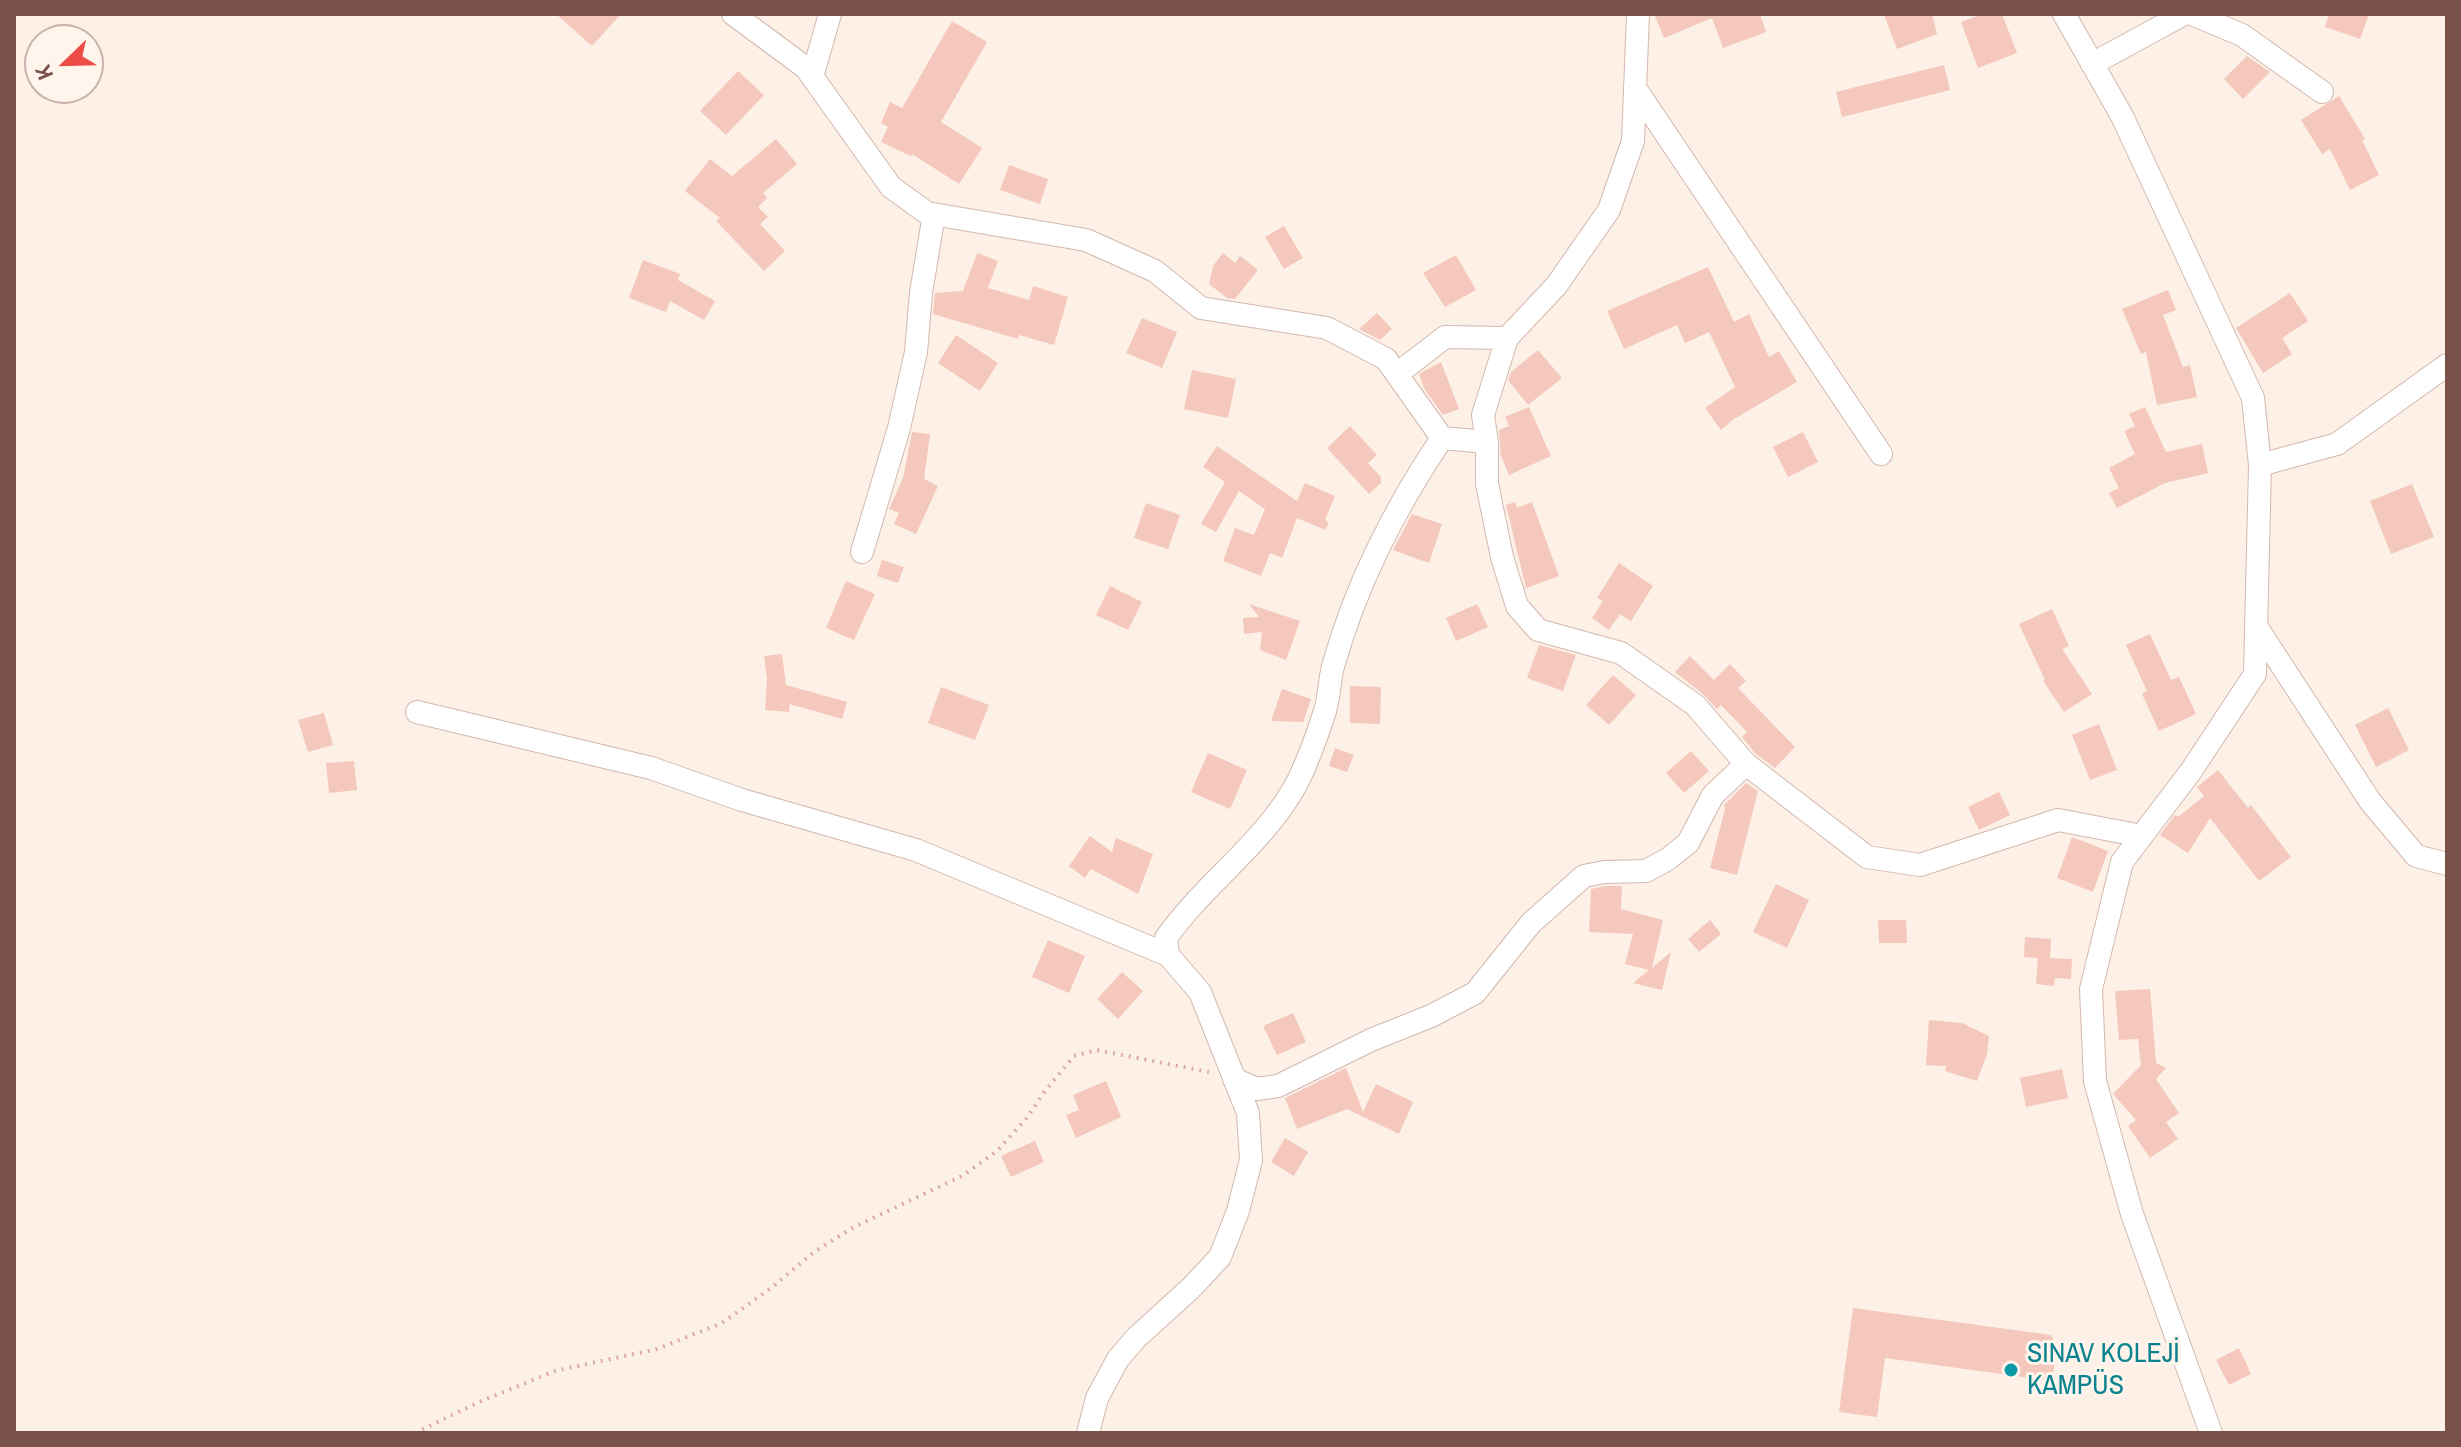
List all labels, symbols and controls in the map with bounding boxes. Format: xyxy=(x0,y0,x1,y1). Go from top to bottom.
north arrow xyxy=(24,24,104,104)
text: K xyxy=(27,61,60,84)
place label: SINAV KOLEJİ KAMPÜS xyxy=(2027,1337,2180,1403)
marker: SINAV KOLEJİ KAMPÜS xyxy=(2002,1361,2020,1379)

